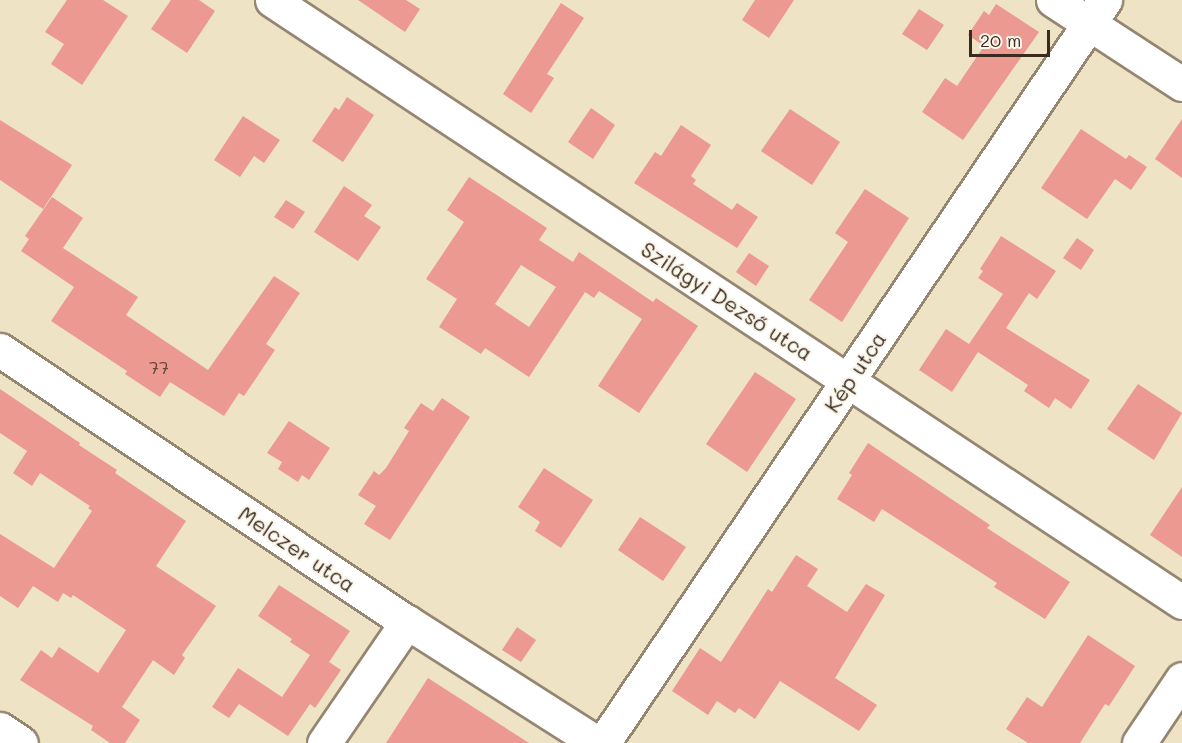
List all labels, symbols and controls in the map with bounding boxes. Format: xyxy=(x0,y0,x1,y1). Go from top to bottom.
scale bar xyxy=(972,18,1053,56)
text: 20 m xyxy=(980,28,1021,52)
street label: Szilágyi Dezső utca xyxy=(637,236,817,366)
street label: Kép utca xyxy=(819,327,891,417)
house number: 77 xyxy=(149,356,169,378)
street label: Melczer utca xyxy=(234,501,360,597)

